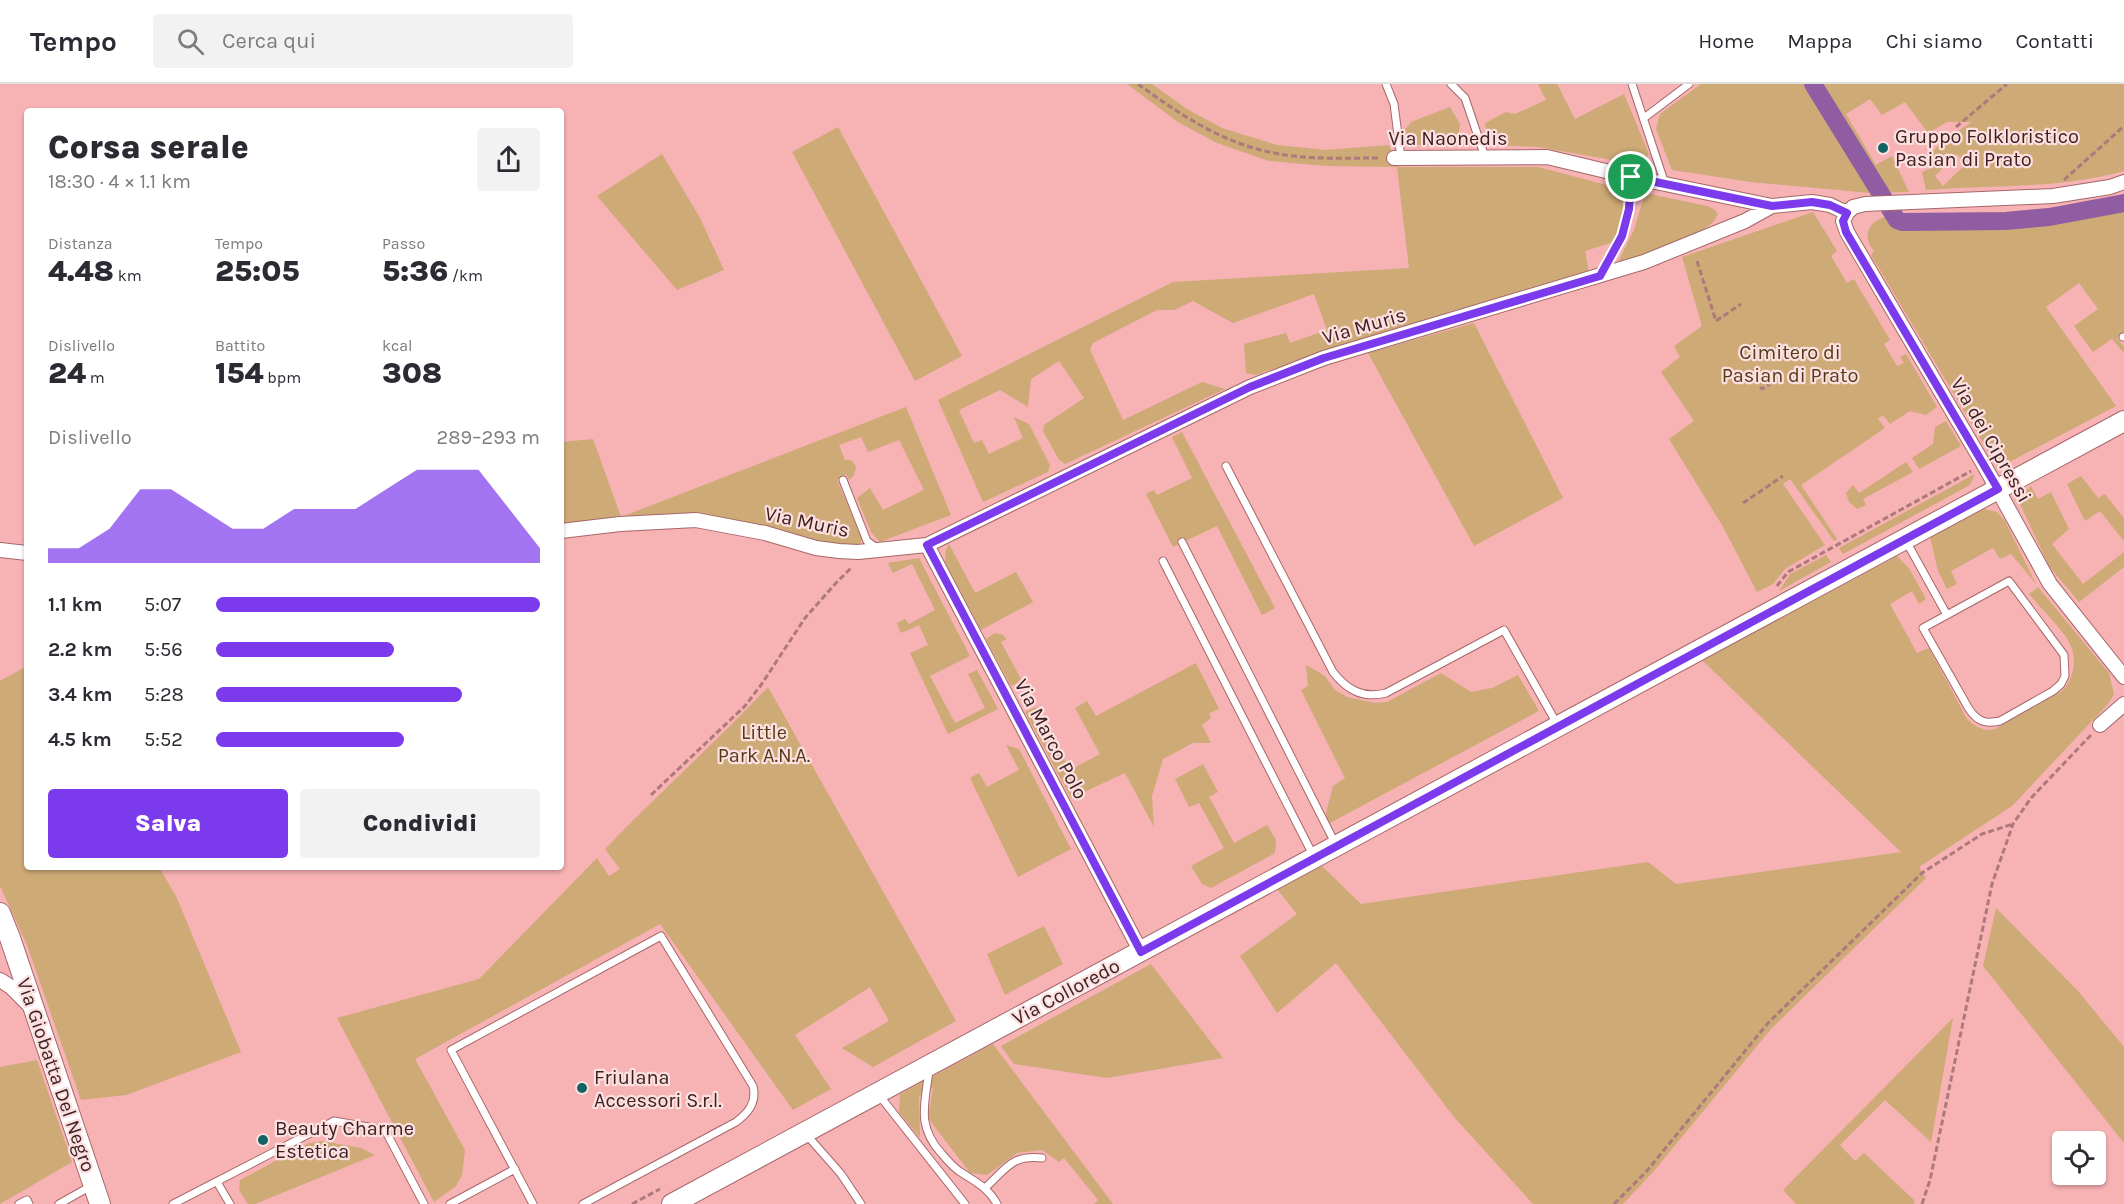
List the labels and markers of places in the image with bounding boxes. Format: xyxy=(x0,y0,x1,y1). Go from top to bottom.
place label: Gruppo Folkloristico Pasian di Prato xyxy=(1895,125,2079,171)
marker: Gruppo Folkloristico Pasian di Prato xyxy=(1876,141,1890,155)
pin xyxy=(1605,151,1656,202)
place label: Friulana Accessori S.r.l. xyxy=(594,1066,722,1112)
marker: Friulana Accessori S.r.l. xyxy=(575,1081,589,1095)
place label: Beauty Charme Estetica xyxy=(275,1117,414,1163)
marker: Beauty Charme Estetica xyxy=(256,1133,270,1147)

